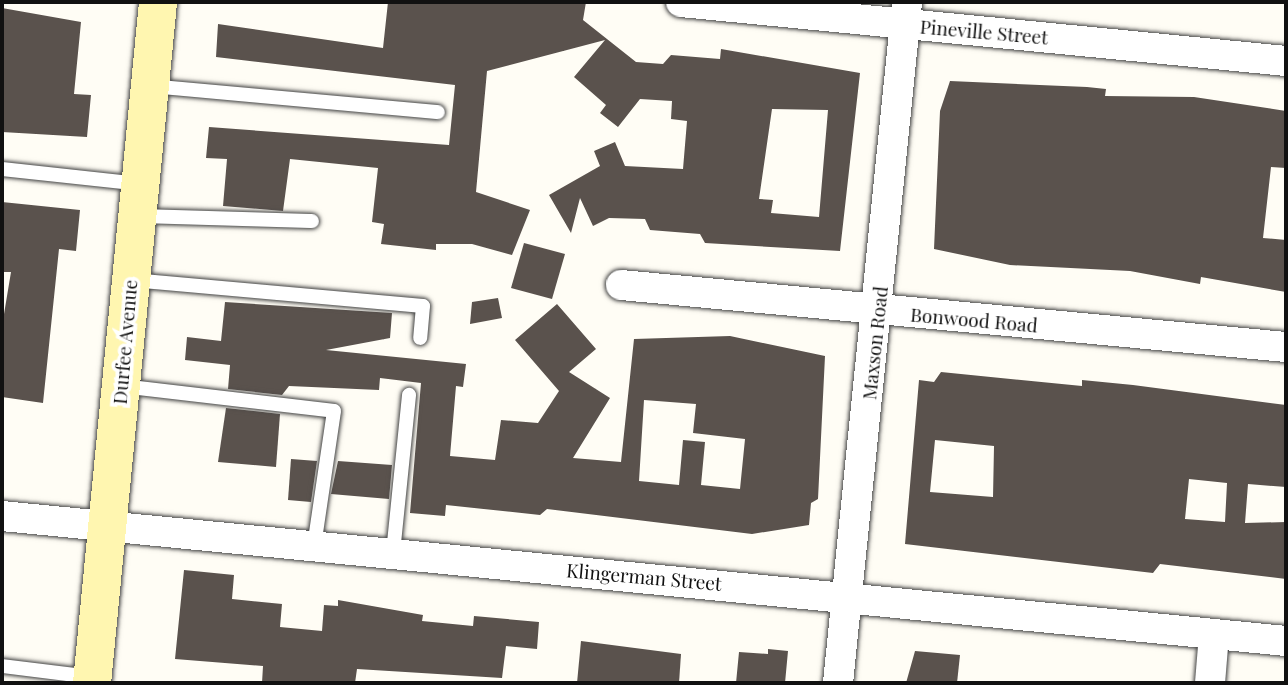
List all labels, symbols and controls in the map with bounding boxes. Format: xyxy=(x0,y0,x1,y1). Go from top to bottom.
street label: Pineville Street xyxy=(919,15,1049,49)
street label: Durfee Avenue xyxy=(108,278,142,406)
street label: Maxson Road xyxy=(858,285,892,401)
street label: Bonwood Road xyxy=(909,303,1039,337)
street label: Klingerman Street xyxy=(565,559,723,595)

